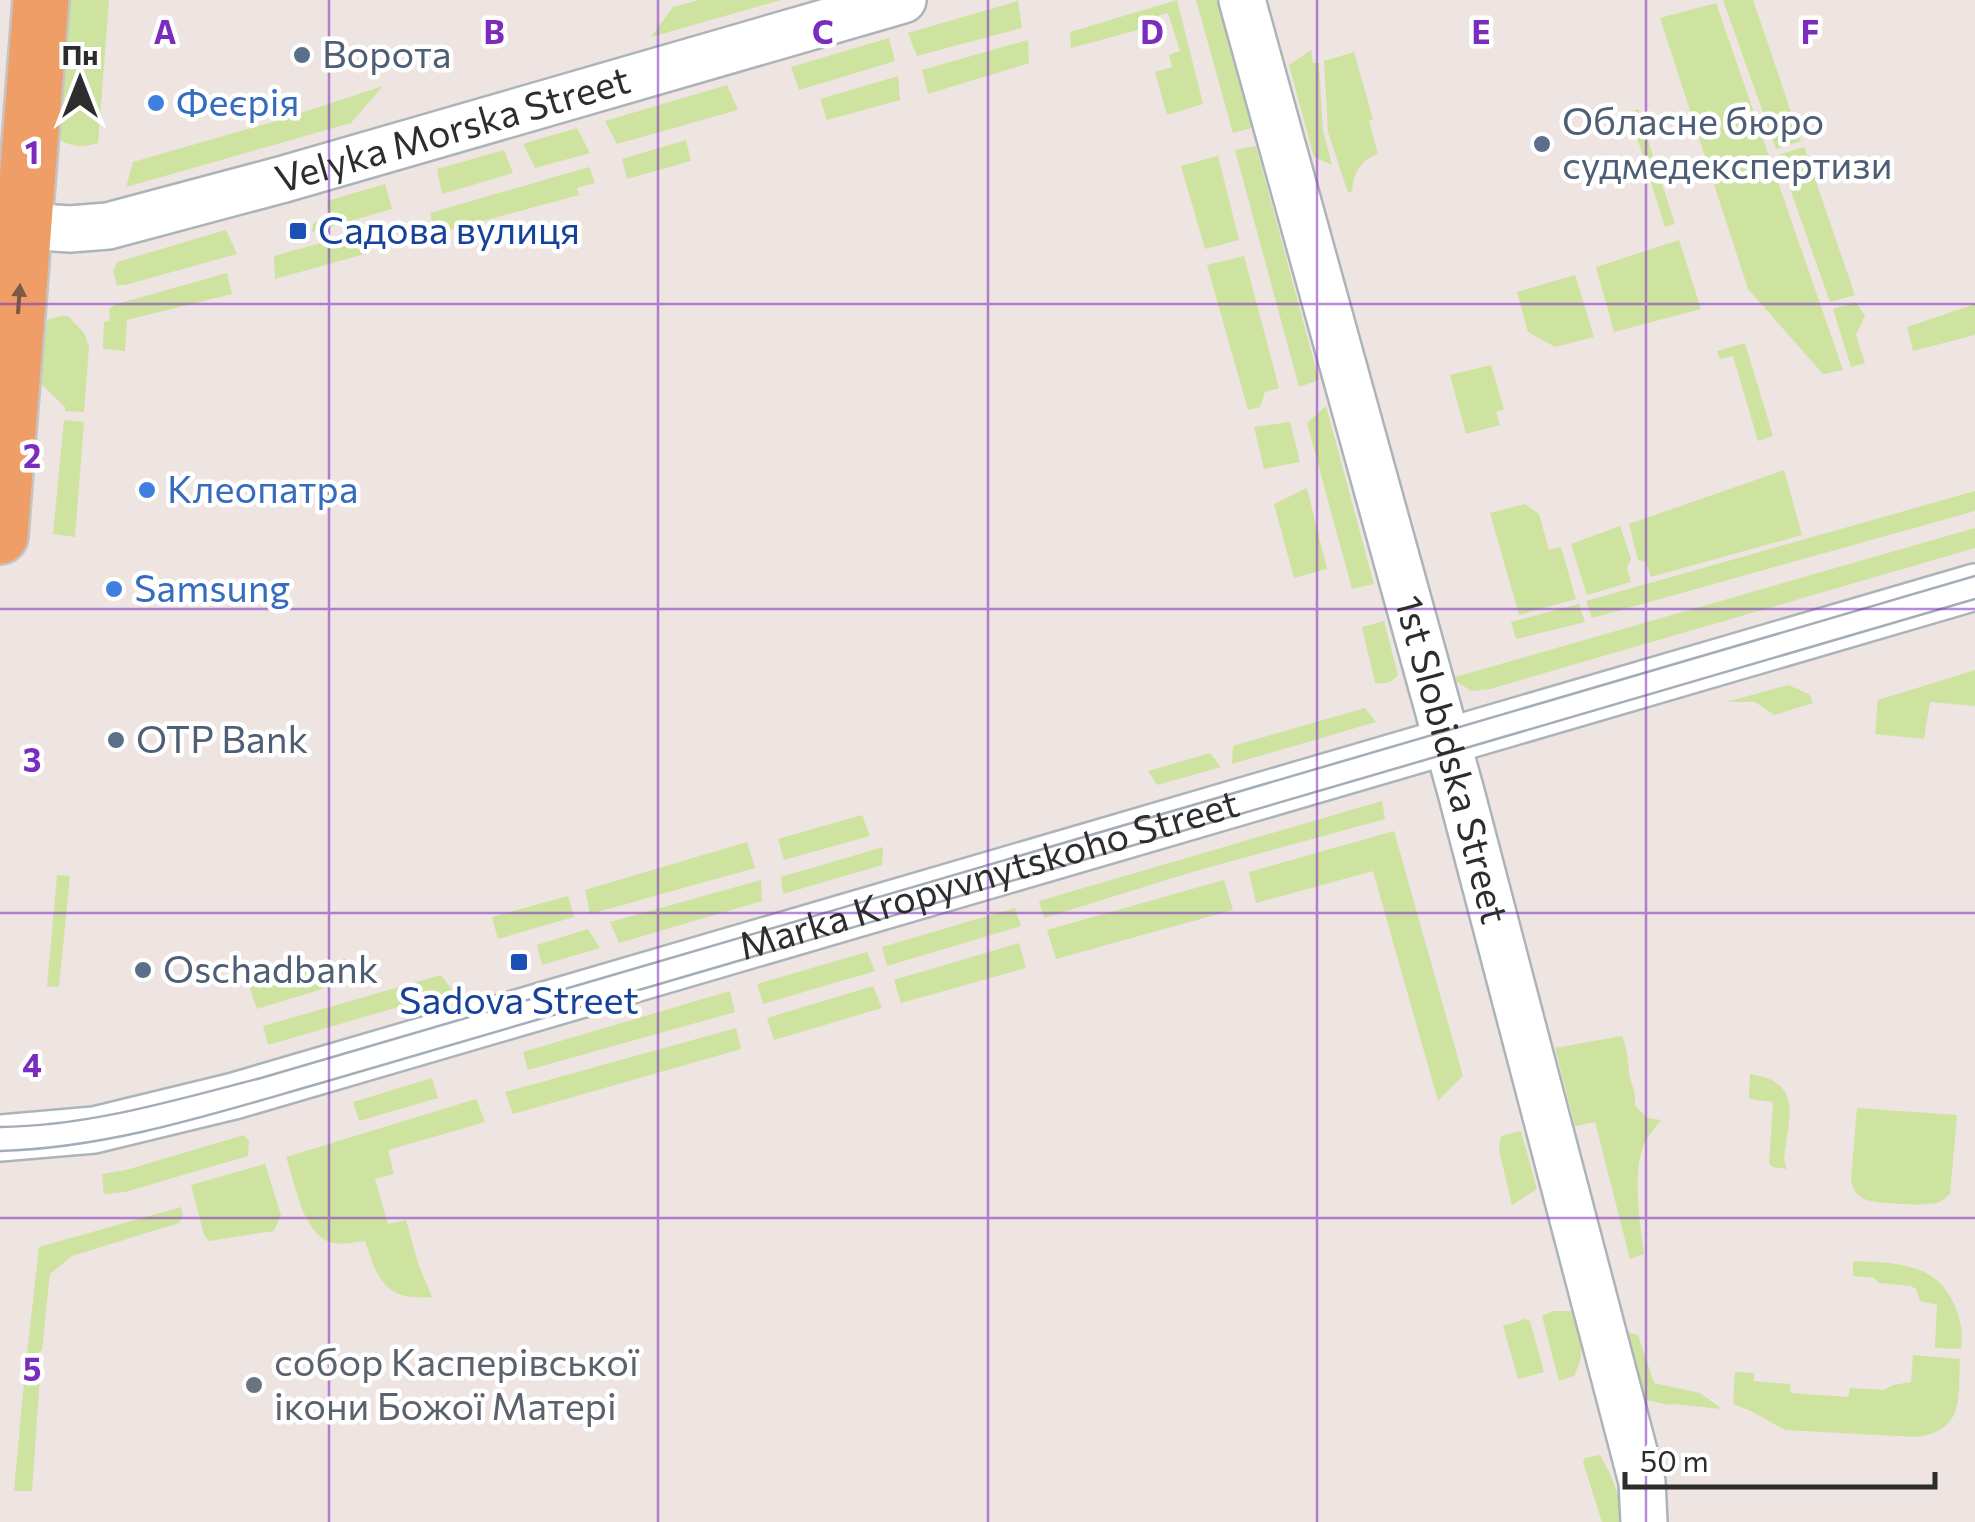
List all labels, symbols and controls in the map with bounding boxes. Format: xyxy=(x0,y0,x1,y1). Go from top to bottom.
text: A xyxy=(154,11,177,51)
text: B xyxy=(483,11,505,51)
text: C xyxy=(812,11,834,51)
text: D xyxy=(1140,11,1164,51)
text: E xyxy=(1471,11,1491,51)
text: F xyxy=(1801,11,1819,51)
place label: Ворота xyxy=(322,29,451,76)
north arrow xyxy=(30,30,130,130)
text: Пн xyxy=(61,37,99,71)
marker: Ворота xyxy=(291,44,313,66)
street label: Velyka Morska Street xyxy=(269,54,635,201)
place label: Феєрія xyxy=(176,77,299,124)
marker: Феєрія xyxy=(145,92,167,114)
place label: Обласне бюро судмедекспертизи xyxy=(1562,96,1892,187)
text: 1 xyxy=(25,131,39,171)
marker: Обласне бюро судмедекспертизи xyxy=(1531,133,1553,155)
place label: Садова вулиця xyxy=(318,205,580,252)
marker: Садова вулиця xyxy=(287,220,309,242)
one-way arrow xyxy=(11,283,27,315)
text: 2 xyxy=(23,435,41,475)
place label: Клеопатра xyxy=(167,464,358,511)
marker: Клеопатра xyxy=(136,479,158,501)
place label: Samsung xyxy=(134,563,290,610)
marker: Samsung xyxy=(103,578,125,600)
street label: 1st Slobidska Street xyxy=(1387,590,1520,928)
place label: OTP Bank xyxy=(136,714,308,761)
marker: OTP Bank xyxy=(105,729,127,751)
text: 3 xyxy=(23,739,41,779)
street label: Marka Kropyvnytskoho Street xyxy=(733,778,1244,968)
place label: Oschadbank xyxy=(163,944,378,991)
marker: Sadova Street xyxy=(508,951,530,973)
marker: Oschadbank xyxy=(132,959,154,981)
place label: Sadova Street xyxy=(399,975,639,1022)
text: 4 xyxy=(22,1044,42,1084)
place label: собор Касперівської ікони Божої Матері xyxy=(274,1337,640,1428)
text: 5 xyxy=(23,1348,41,1388)
marker: собор Касперівської ікони Божої Матері xyxy=(243,1374,265,1396)
scale bar xyxy=(1625,1427,1935,1489)
text: 50 m xyxy=(1640,1441,1709,1478)

